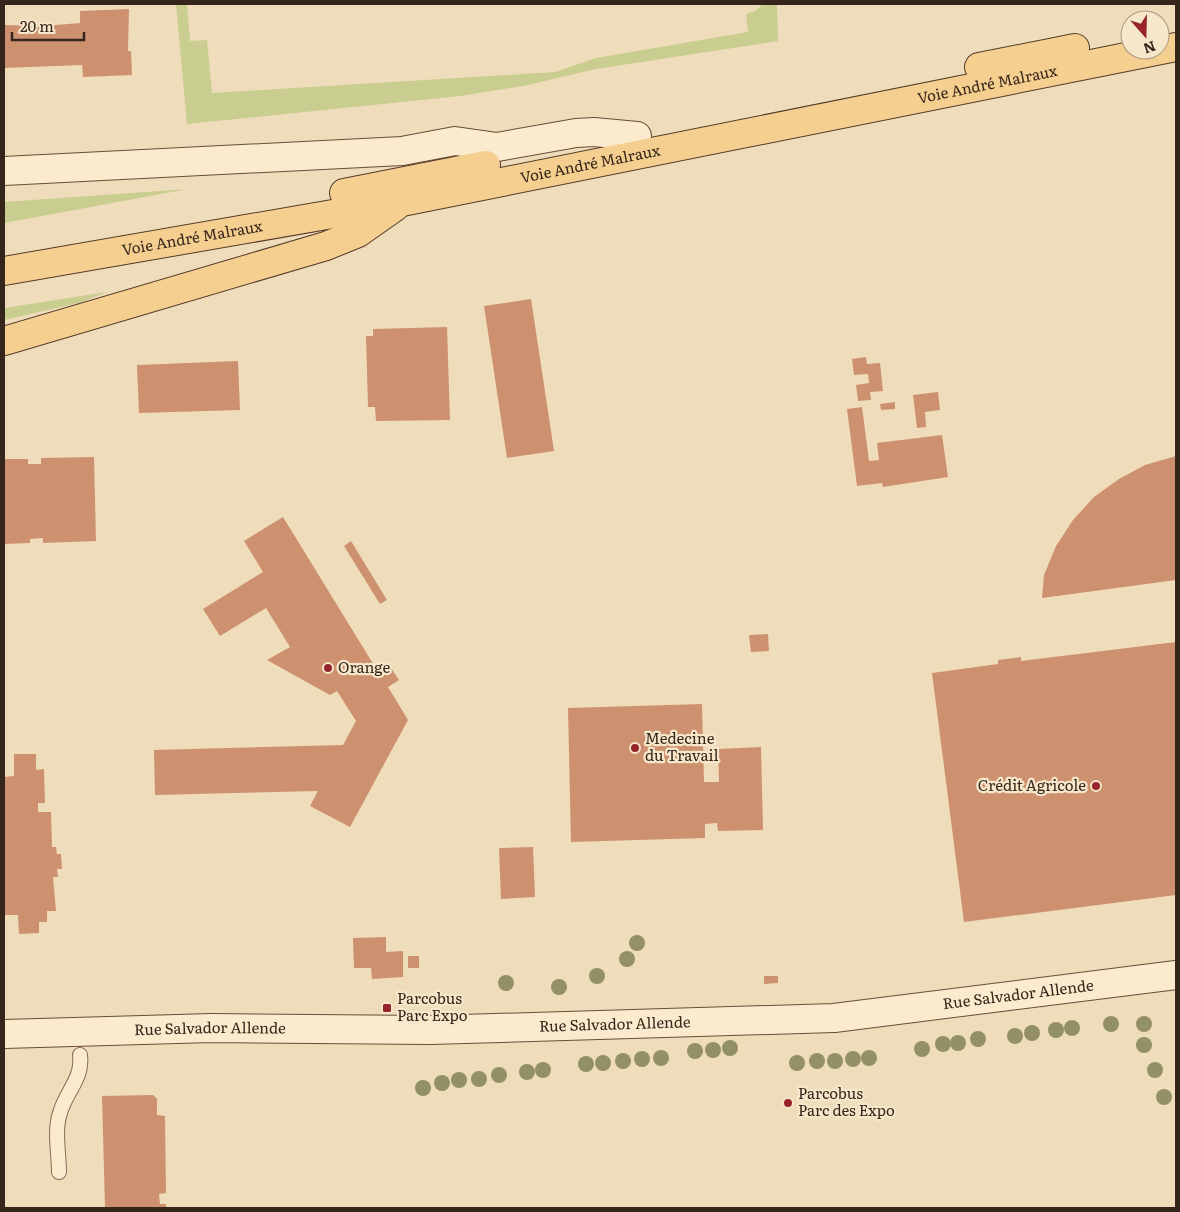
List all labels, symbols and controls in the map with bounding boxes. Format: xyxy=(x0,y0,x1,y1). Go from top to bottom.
scale bar xyxy=(12,10,85,42)
north arrow xyxy=(1120,10,1170,60)
text: 20 m xyxy=(20,14,54,37)
text: N xyxy=(1141,37,1159,60)
street label: Voie André Malraux xyxy=(915,58,1060,109)
street label: Voie André Malraux xyxy=(518,137,663,188)
street label: Voie André Malraux xyxy=(120,213,264,260)
place label: Orange xyxy=(338,655,390,678)
marker: Orange xyxy=(322,662,334,674)
place label: Medecine du Travail xyxy=(645,726,719,766)
marker: Medecine du Travail xyxy=(629,742,641,754)
place label: Crédit Agricole xyxy=(978,773,1086,796)
marker: Crédit Agricole xyxy=(1090,780,1102,792)
street label: Rue Salvador Allende xyxy=(941,972,1095,1014)
place label: Parcobus Parc Expo xyxy=(397,986,468,1026)
marker: Parcobus Parc Expo xyxy=(381,1002,393,1014)
street label: Rue Salvador Allende xyxy=(539,1009,691,1037)
street label: Rue Salvador Allende xyxy=(134,1015,286,1040)
place label: Parcobus Parc des Expo xyxy=(798,1081,895,1121)
marker: Parcobus Parc des Expo xyxy=(782,1097,794,1109)

